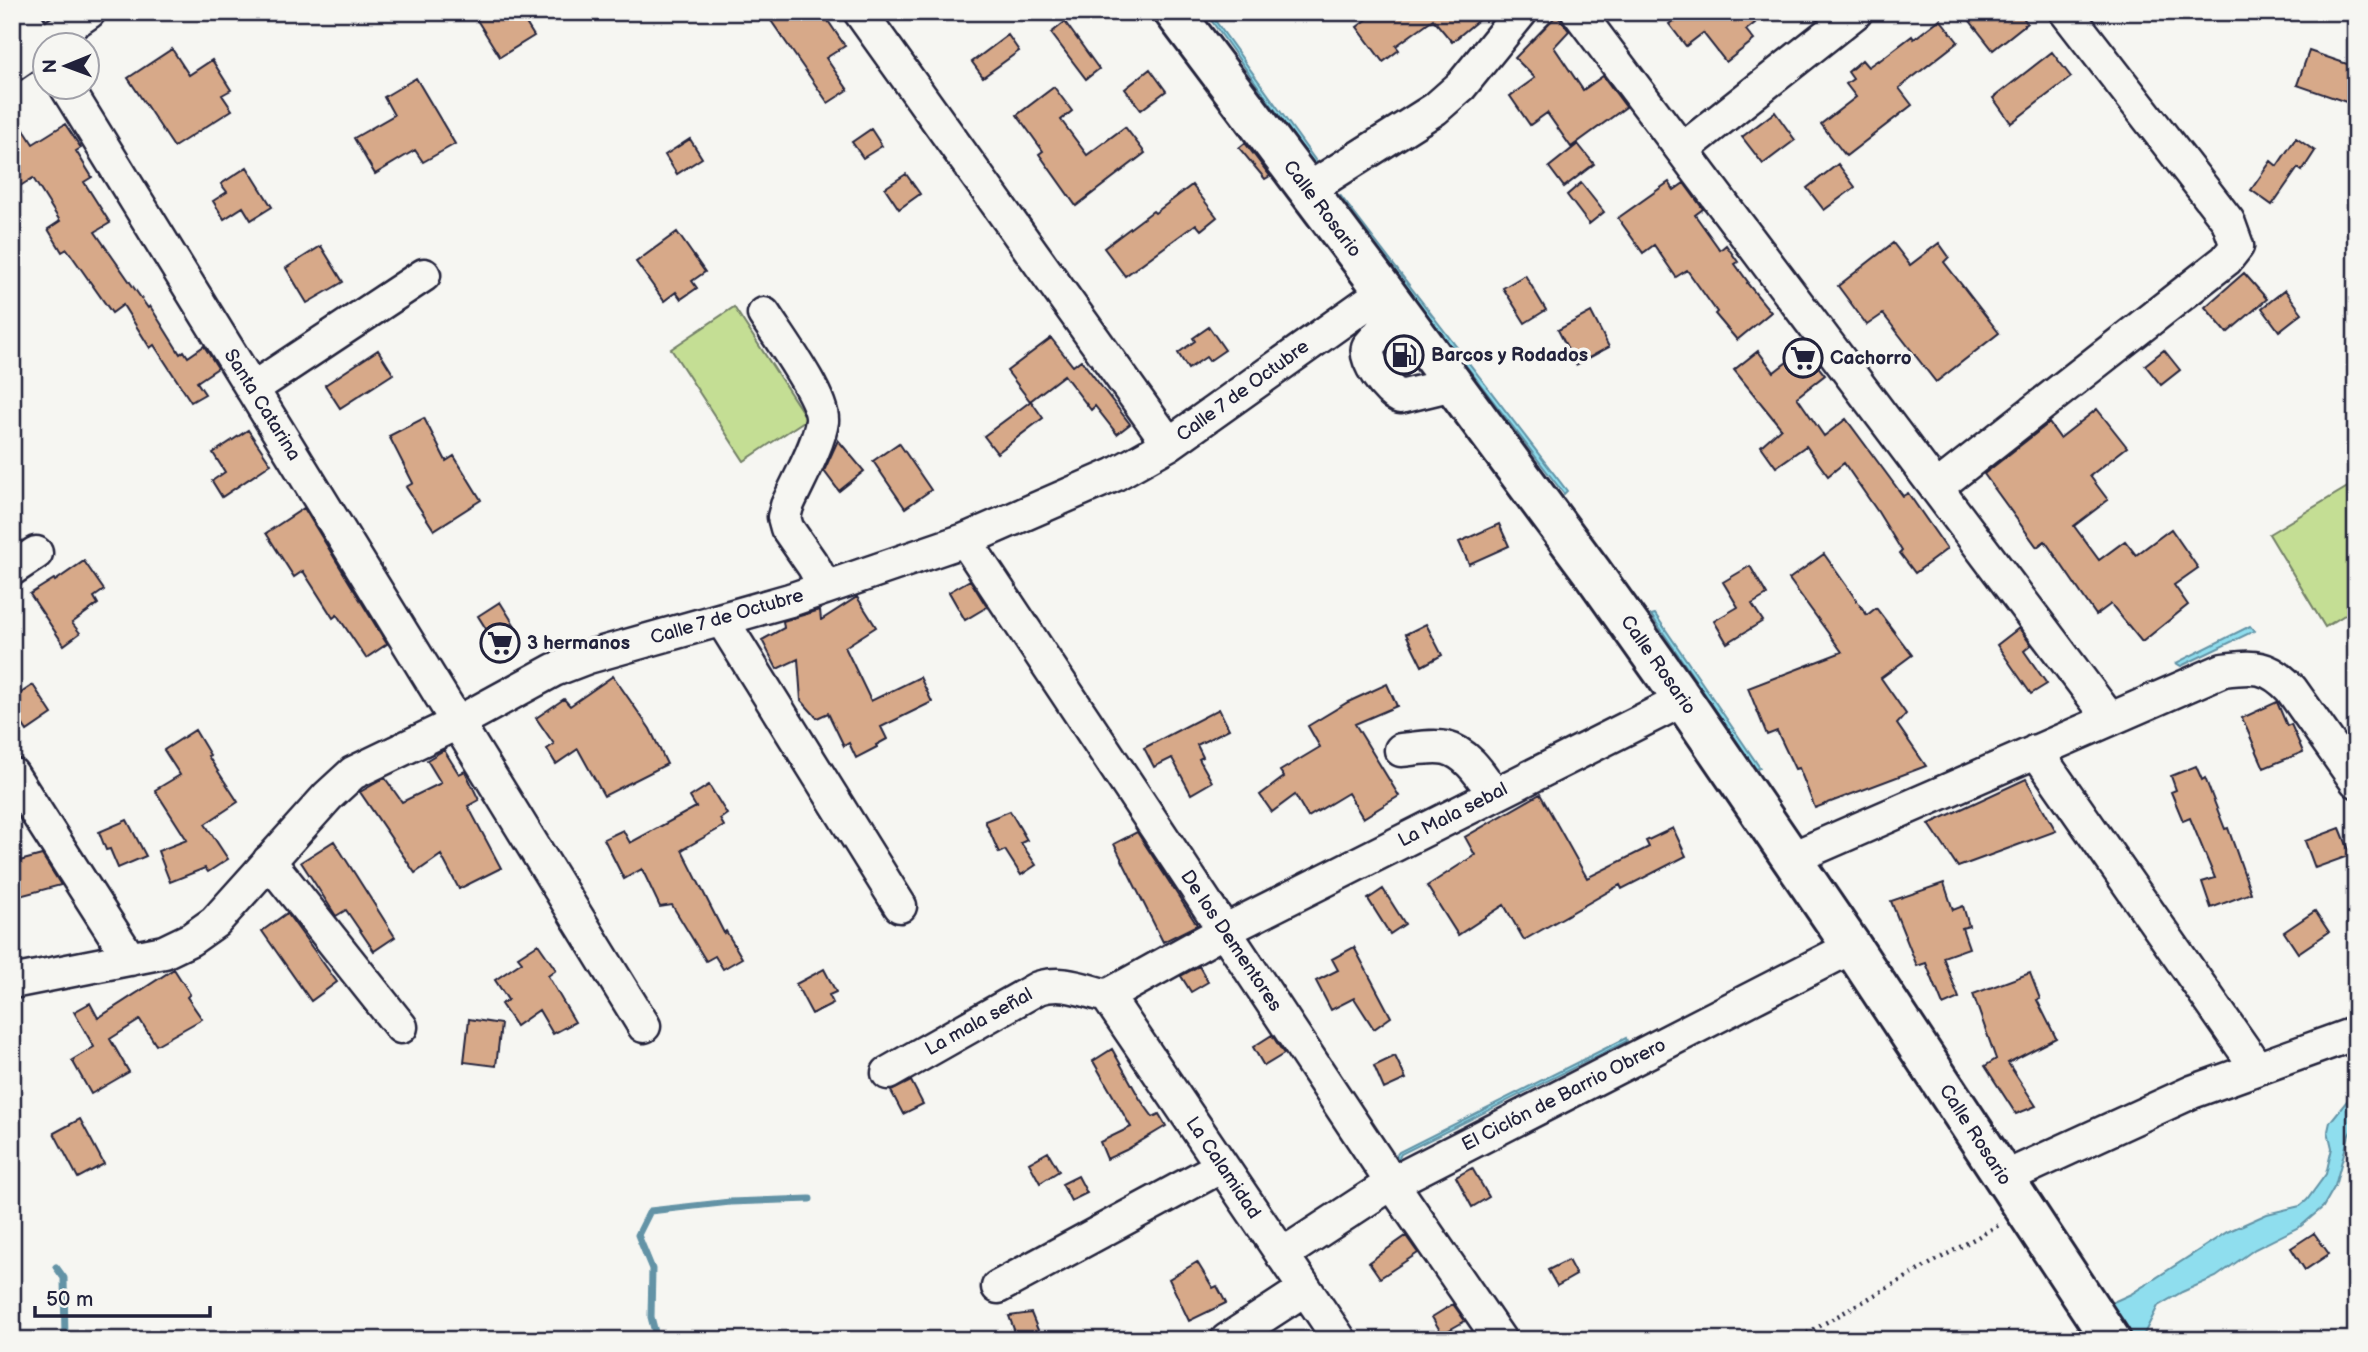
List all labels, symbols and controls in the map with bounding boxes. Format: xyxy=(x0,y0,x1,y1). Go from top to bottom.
north arrow xyxy=(32,32,102,102)
text: N xyxy=(39,59,62,74)
street label: Calle Rosario xyxy=(1278,156,1366,262)
fuel station icon: Barcos y Rodados xyxy=(1383,334,1425,376)
street label: Calle 7 de Octubre xyxy=(1172,335,1314,447)
supermarket icon: Cachorro xyxy=(1782,337,1824,379)
place label: Barcos y Rodados xyxy=(1431,344,1588,367)
street label: Santa Catarina xyxy=(219,345,305,465)
place label: Cachorro xyxy=(1830,347,1912,370)
street label: Calle 7 de Octubre xyxy=(648,584,806,650)
street label: Calle Rosario xyxy=(1615,611,1701,719)
supermarket icon: 3 hermanos xyxy=(479,622,521,664)
place label: 3 hermanos xyxy=(527,632,630,655)
street label: La Mala sebal xyxy=(1394,778,1512,852)
street label: De los Dementores xyxy=(1175,866,1287,1016)
street label: La mala señal xyxy=(921,983,1037,1061)
street label: El Ciclón de Barrio Obrero xyxy=(1458,1033,1670,1157)
street label: Calle Rosario xyxy=(1934,1080,2016,1190)
street label: La Calamidad xyxy=(1180,1113,1266,1223)
scale bar xyxy=(35,1275,210,1319)
text: 50 m xyxy=(46,1287,93,1312)

